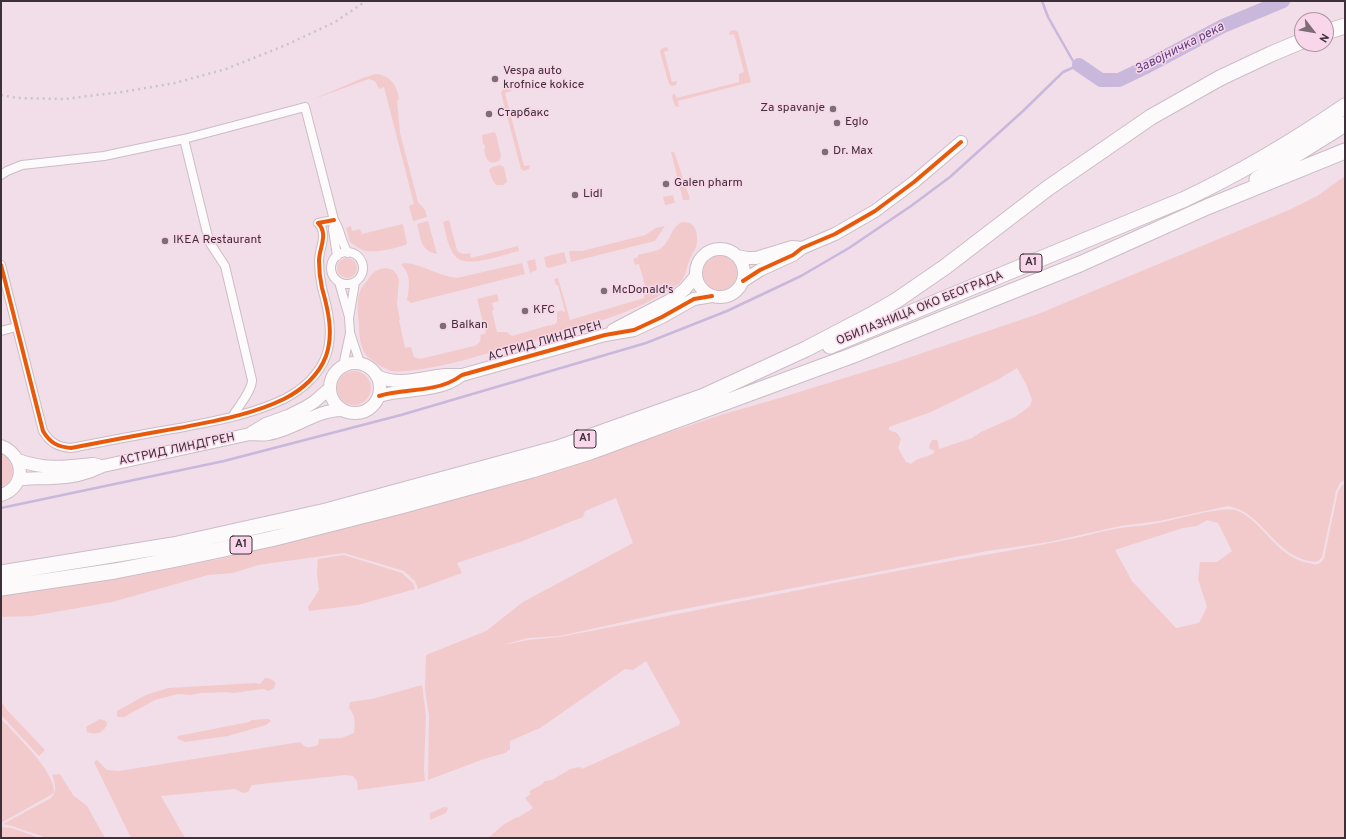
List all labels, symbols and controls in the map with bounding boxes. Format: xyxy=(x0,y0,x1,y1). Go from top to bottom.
north arrow xyxy=(1294,12,1334,52)
water label: Завојничка река xyxy=(1133,20,1227,78)
text: N xyxy=(1315,31,1331,45)
place label: Vespa auto krofnice kokice xyxy=(503,65,584,93)
marker: Vespa auto krofnice kokice xyxy=(490,74,500,84)
place label: Za spavanje xyxy=(760,102,825,116)
marker: Za spavanje xyxy=(828,104,838,114)
place label: Старбакс xyxy=(497,107,549,121)
marker: Старбакс xyxy=(484,109,494,119)
place label: Eglo xyxy=(845,116,868,130)
marker: Eglo xyxy=(832,118,842,128)
place label: Dr. Max xyxy=(833,145,873,159)
marker: Dr. Max xyxy=(820,147,830,157)
place label: Galen pharm xyxy=(674,177,743,191)
marker: Galen pharm xyxy=(661,179,671,189)
place label: Lidl xyxy=(583,188,603,202)
marker: Lidl xyxy=(570,190,580,200)
place label: IKEA Restaurant xyxy=(173,234,262,248)
marker: IKEA Restaurant xyxy=(160,236,170,246)
road number: A1 xyxy=(1020,254,1042,272)
street label: ОБИЛАЗНИЦА ОКО БЕОГРАДА xyxy=(834,269,1006,349)
place label: McDonald's xyxy=(612,284,674,298)
marker: McDonald's xyxy=(599,286,609,296)
place label: KFC xyxy=(533,304,555,318)
marker: KFC xyxy=(520,306,530,316)
place label: Balkan xyxy=(451,319,488,333)
street label: АСТРИД ЛИНДГРЕН xyxy=(486,319,604,365)
marker: Balkan xyxy=(438,321,448,331)
road number: A1 xyxy=(574,430,596,448)
street label: АСТРИД ЛИНДГРЕН xyxy=(118,431,236,469)
road number: A1 xyxy=(230,536,252,554)

